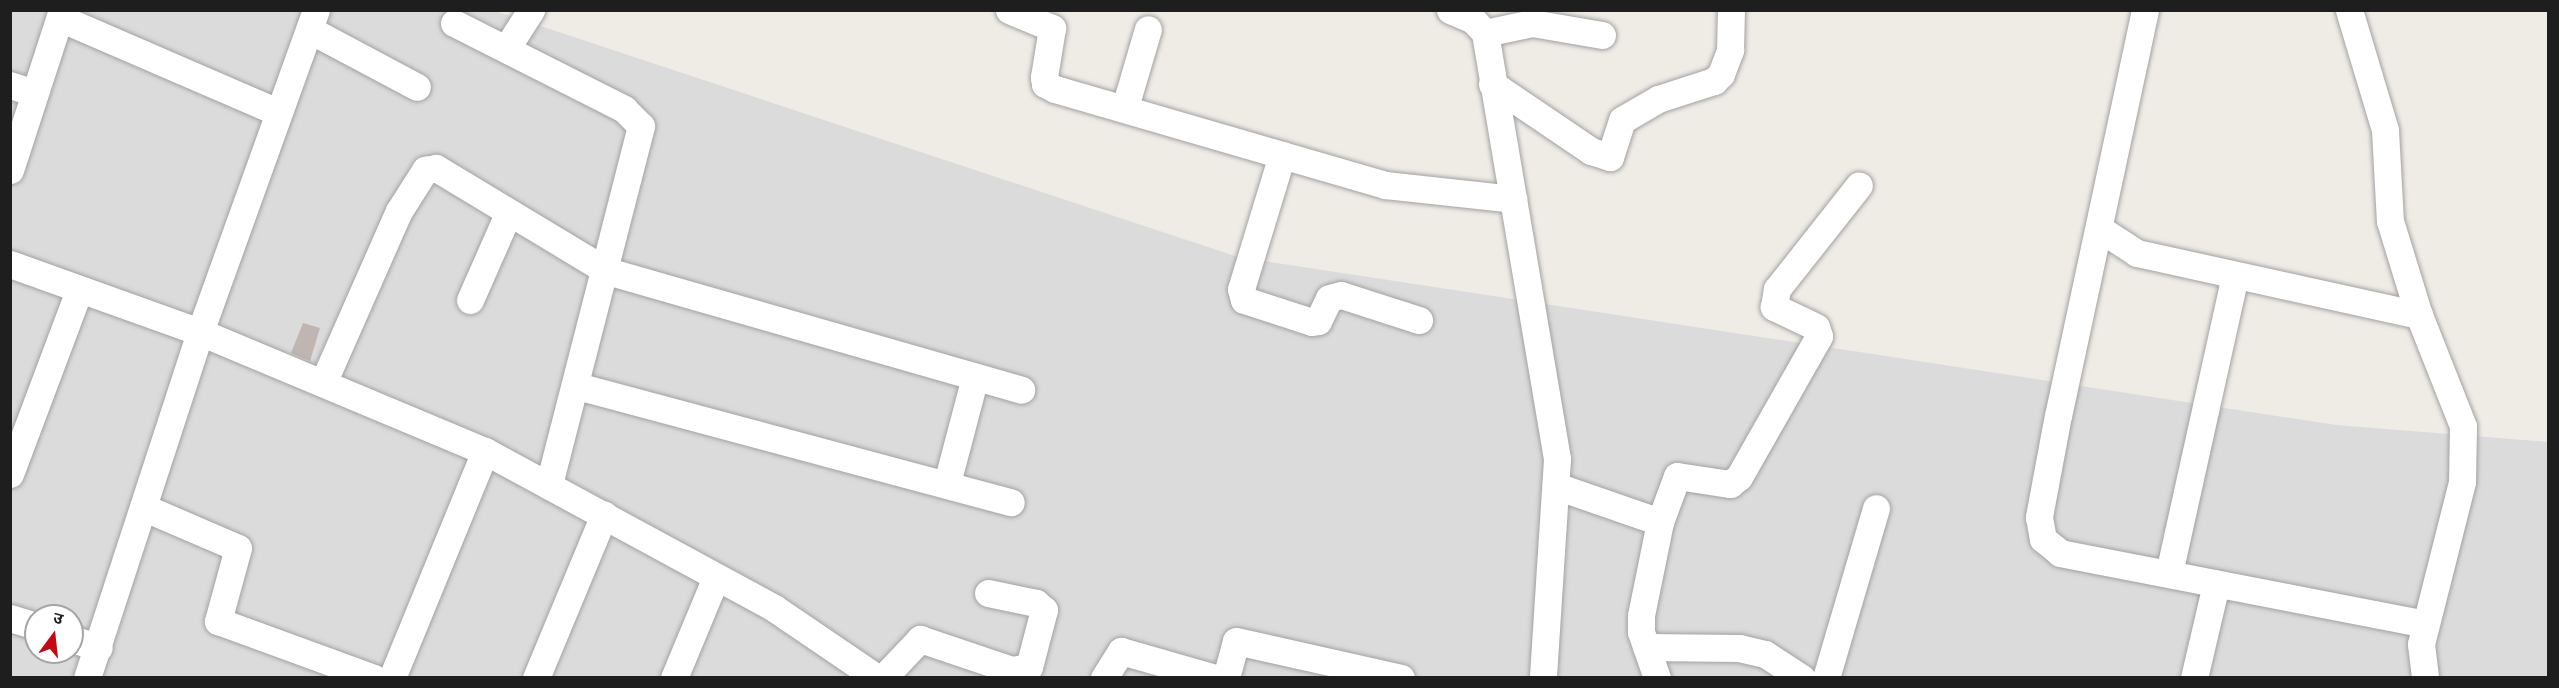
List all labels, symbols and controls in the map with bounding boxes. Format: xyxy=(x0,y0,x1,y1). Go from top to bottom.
north arrow xyxy=(24,604,84,664)
text: उ xyxy=(52,609,65,627)

